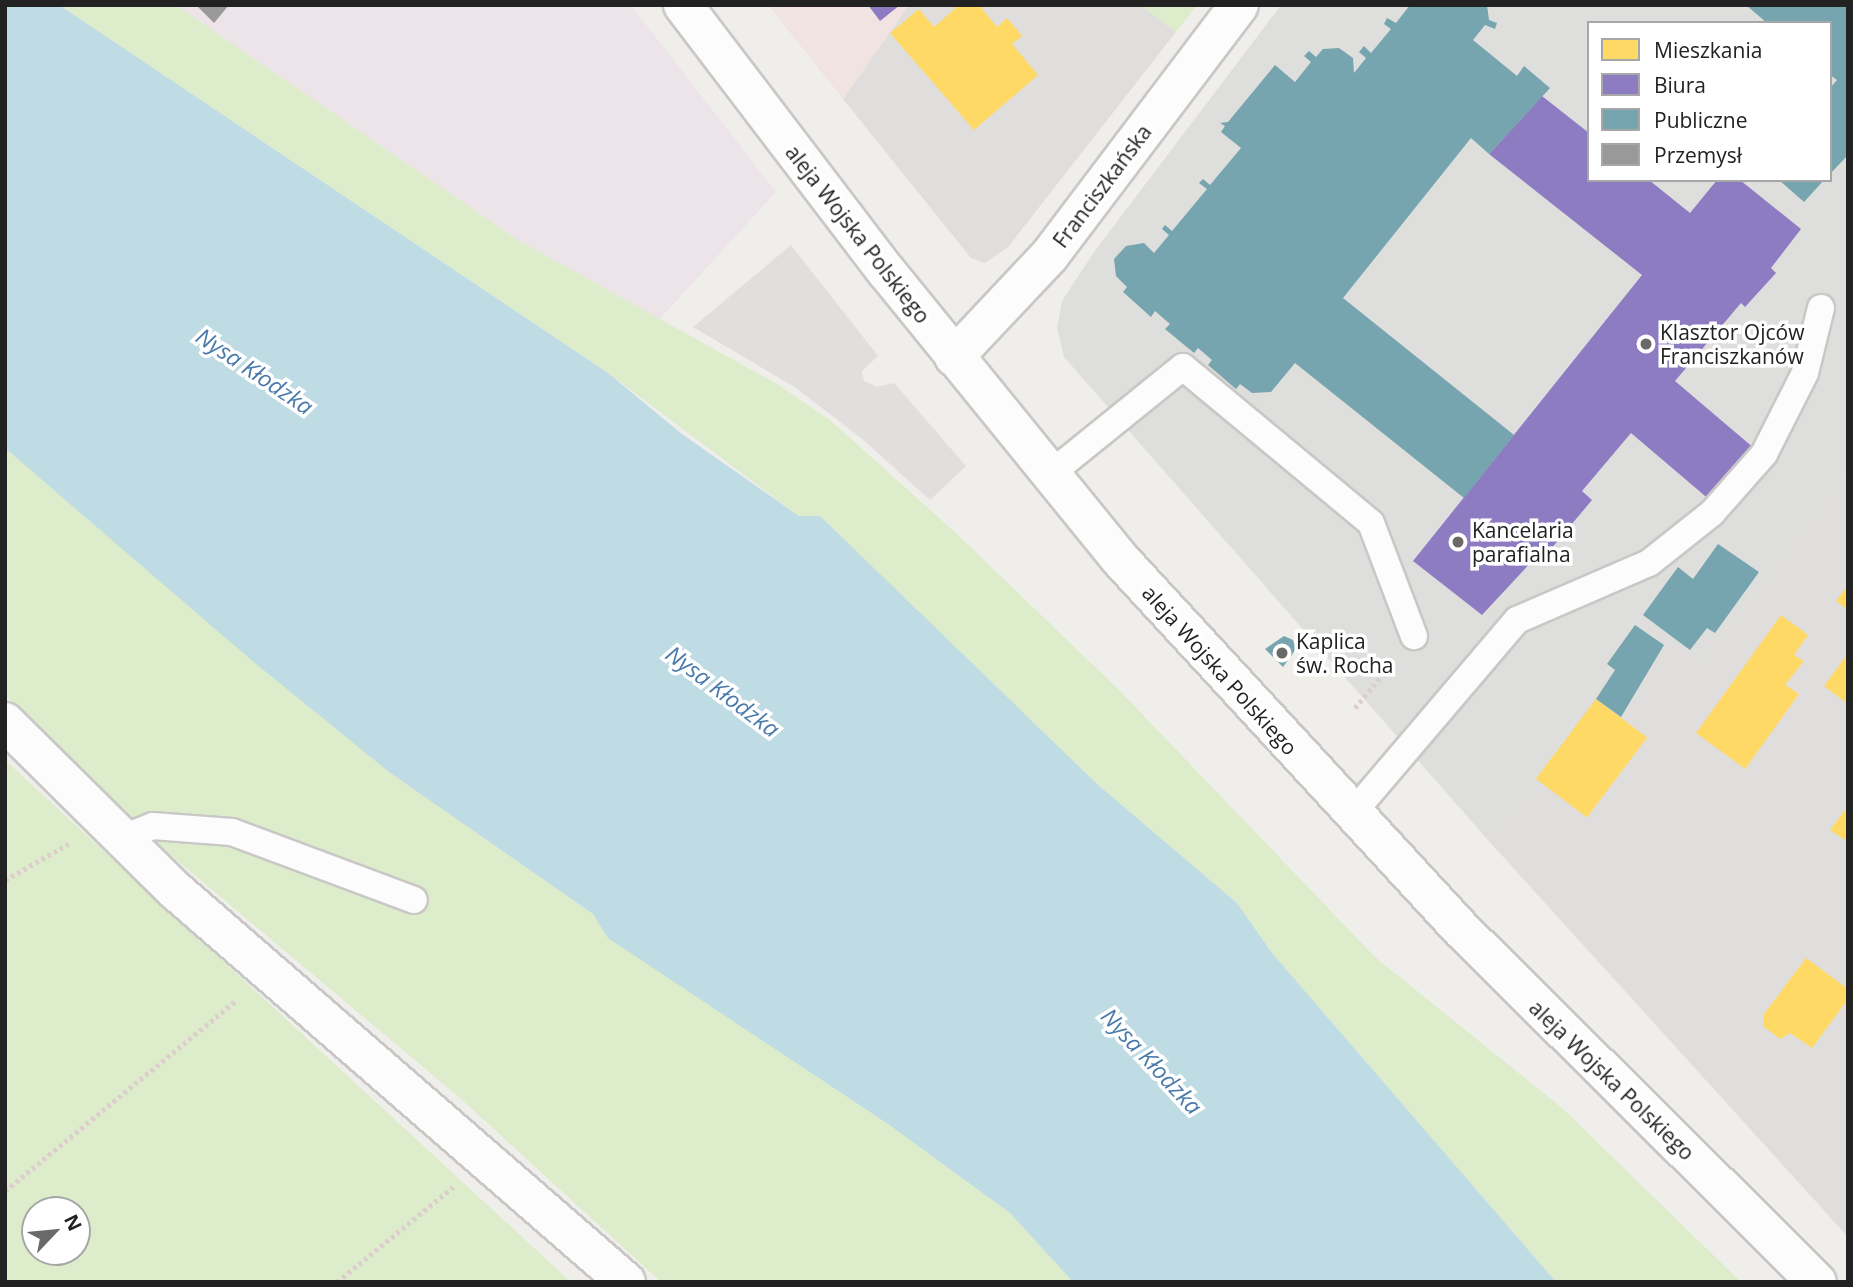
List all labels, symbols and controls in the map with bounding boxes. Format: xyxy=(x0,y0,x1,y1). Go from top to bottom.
legend xyxy=(1587,21,1832,182)
text: Mieszkania xyxy=(1654,36,1762,64)
text: Biura xyxy=(1654,71,1706,99)
text: Publiczne xyxy=(1654,106,1748,134)
street label: Franciszkańska xyxy=(1048,120,1156,252)
street label: aleja Wojska Polskiego xyxy=(781,140,935,328)
text: Przemysł xyxy=(1654,141,1742,169)
place label: Klasztor Ojców Franciszkanów xyxy=(1660,319,1804,369)
water label: Nysa Kłodzka xyxy=(191,322,319,420)
marker: Klasztor Ojców Franciszkanów xyxy=(1638,336,1654,352)
place label: Kancelaria parafialna xyxy=(1472,517,1574,567)
marker: Kancelaria parafialna xyxy=(1450,534,1466,550)
street label: aleja Wojska Polskiego xyxy=(1137,580,1303,760)
place label: Kaplica św. Rocha xyxy=(1296,628,1393,678)
water label: Nysa Kłodzka xyxy=(661,639,785,743)
marker: Kaplica św. Rocha xyxy=(1274,645,1290,661)
street label: aleja Wojska Polskiego xyxy=(1524,995,1700,1165)
water label: Nysa Kłodzka xyxy=(1096,1002,1208,1120)
north arrow xyxy=(21,1196,91,1266)
text: N xyxy=(58,1210,88,1235)

